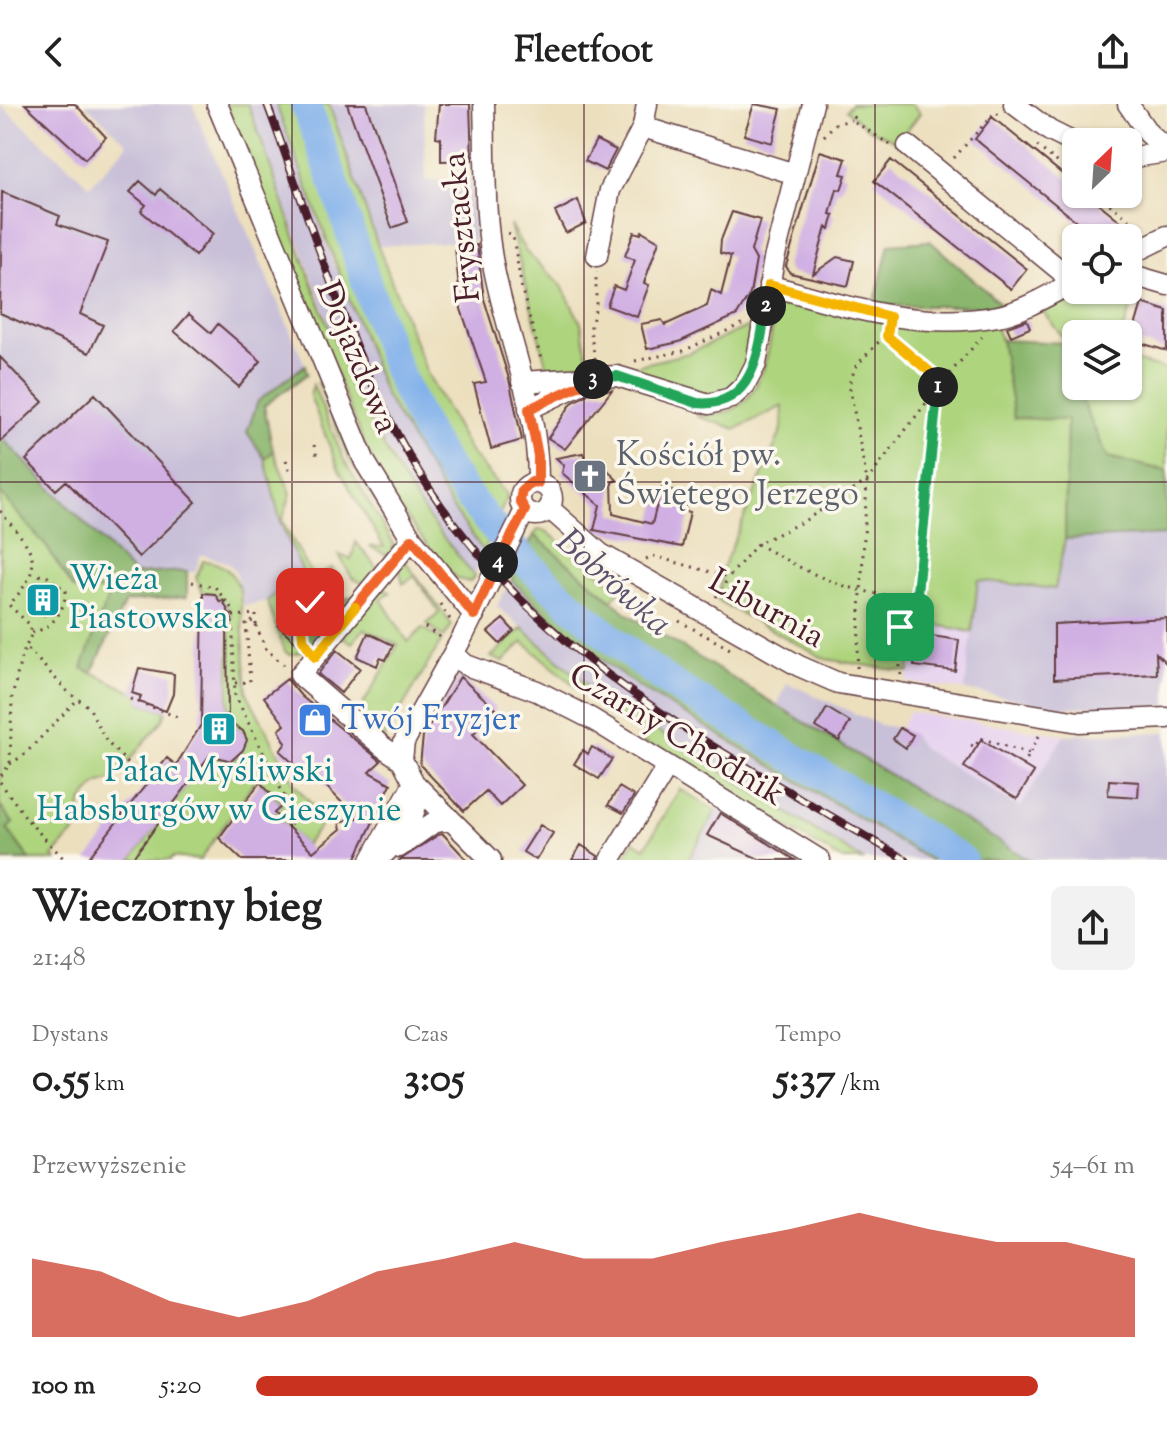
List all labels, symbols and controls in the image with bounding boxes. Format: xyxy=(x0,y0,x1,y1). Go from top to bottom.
text: Fleetfoot xyxy=(514,26,653,78)
icon: back xyxy=(32,30,76,74)
icon: share xyxy=(1091,30,1135,74)
north arrow xyxy=(1062,128,1142,208)
map controls xyxy=(1062,128,1142,400)
street label: Frysztacka xyxy=(431,150,495,304)
button: locate xyxy=(1062,224,1142,304)
street label: Dojazdowa xyxy=(302,274,410,442)
pin: 2 xyxy=(746,286,786,326)
text: 2 xyxy=(761,290,771,322)
button: layers xyxy=(1062,320,1142,400)
pin: 3 xyxy=(573,359,613,399)
text: 3 xyxy=(589,363,597,395)
pin: 1 xyxy=(918,367,958,407)
text: 1 xyxy=(934,371,942,403)
place label: Kościół pw. Świętego Jerzego xyxy=(616,432,859,520)
church icon: Kościół pw. Świętego Jerzego xyxy=(571,457,609,495)
water label: Bobrówka xyxy=(544,518,682,650)
pin: 4 xyxy=(478,542,518,582)
text: 4 xyxy=(492,546,504,578)
place label: Wieża Piastowska xyxy=(69,556,229,644)
street label: Liburnia xyxy=(699,558,833,662)
pin xyxy=(276,568,344,636)
icon: check xyxy=(288,580,332,624)
building icon: Wieża Piastowska xyxy=(24,581,62,619)
pin xyxy=(866,593,934,661)
icon: arrive xyxy=(878,605,922,649)
street label: Czarny Chodnik xyxy=(559,652,793,820)
place label: Twój Fryzjer xyxy=(341,696,521,745)
shop icon: Twój Fryzjer xyxy=(296,701,334,739)
building icon: Pałac Myśliwski Habsburgów w Cieszynie xyxy=(200,710,238,748)
place label: Pałac Myśliwski Habsburgów w Cieszynie xyxy=(37,748,402,836)
text: Wieczorny bieg xyxy=(32,878,323,941)
button: share xyxy=(1051,886,1135,970)
text: 21:48 xyxy=(32,940,86,977)
text: Dystans xyxy=(32,1020,108,1052)
text: Czas xyxy=(404,1020,448,1052)
text: Tempo xyxy=(775,1020,841,1052)
text: 0.55 xyxy=(32,1052,90,1109)
text: 3:05 xyxy=(404,1052,465,1109)
text: 5:37 xyxy=(775,1052,836,1109)
text: km xyxy=(90,1069,125,1101)
text: /km xyxy=(836,1069,880,1101)
text: Przewyższenie xyxy=(32,1148,187,1185)
text: 54–61 m xyxy=(1052,1148,1135,1185)
text: 100 m xyxy=(32,1368,95,1405)
text: 5:20 xyxy=(160,1368,202,1405)

